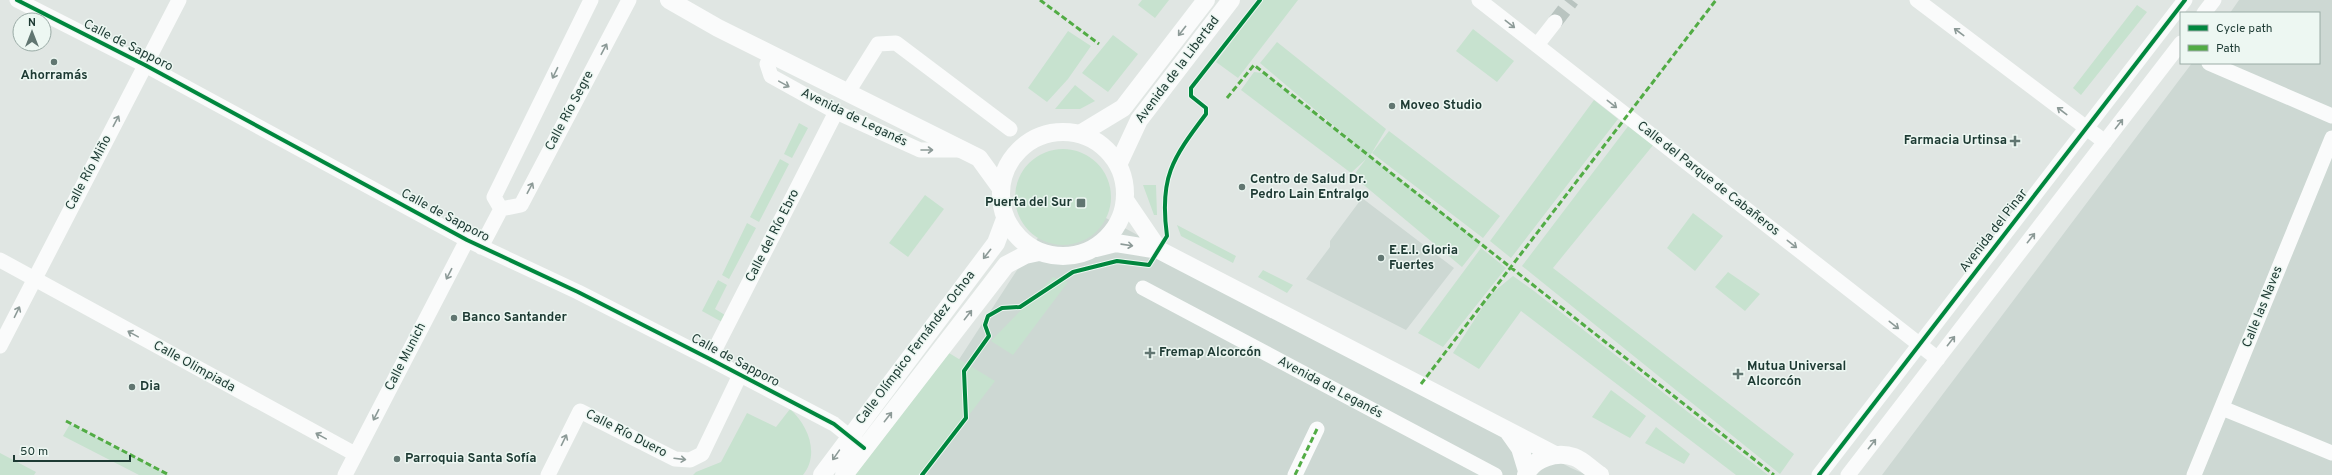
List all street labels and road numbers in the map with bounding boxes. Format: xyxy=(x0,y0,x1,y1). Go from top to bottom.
street label: Avenida de la Libertad xyxy=(1133,13,1223,127)
street label: Calle de Sapporo xyxy=(81,17,175,75)
street label: Calle Río Segre xyxy=(542,68,598,154)
street label: Avenida de Leganés xyxy=(798,85,910,151)
street label: Calle del Parque de Cabañeros xyxy=(1633,118,1783,240)
street label: Calle Río Miño xyxy=(63,133,115,213)
street label: Calle de Sapporo xyxy=(398,186,492,246)
street label: Avenida del Pinar xyxy=(1956,186,2032,276)
street label: Calle del Río Ebro xyxy=(743,187,803,285)
street label: Calle las Naves xyxy=(2239,264,2287,350)
street label: Calle Olímpico Fernández Ochoa xyxy=(853,268,979,428)
street label: Calle Munich xyxy=(382,320,430,394)
street label: Calle de Sapporo xyxy=(688,331,782,391)
street label: Calle Olimpiada xyxy=(150,338,238,396)
street label: Avenida de Leganés xyxy=(1275,354,1385,422)
street label: Calle Río Duero xyxy=(582,407,670,461)

